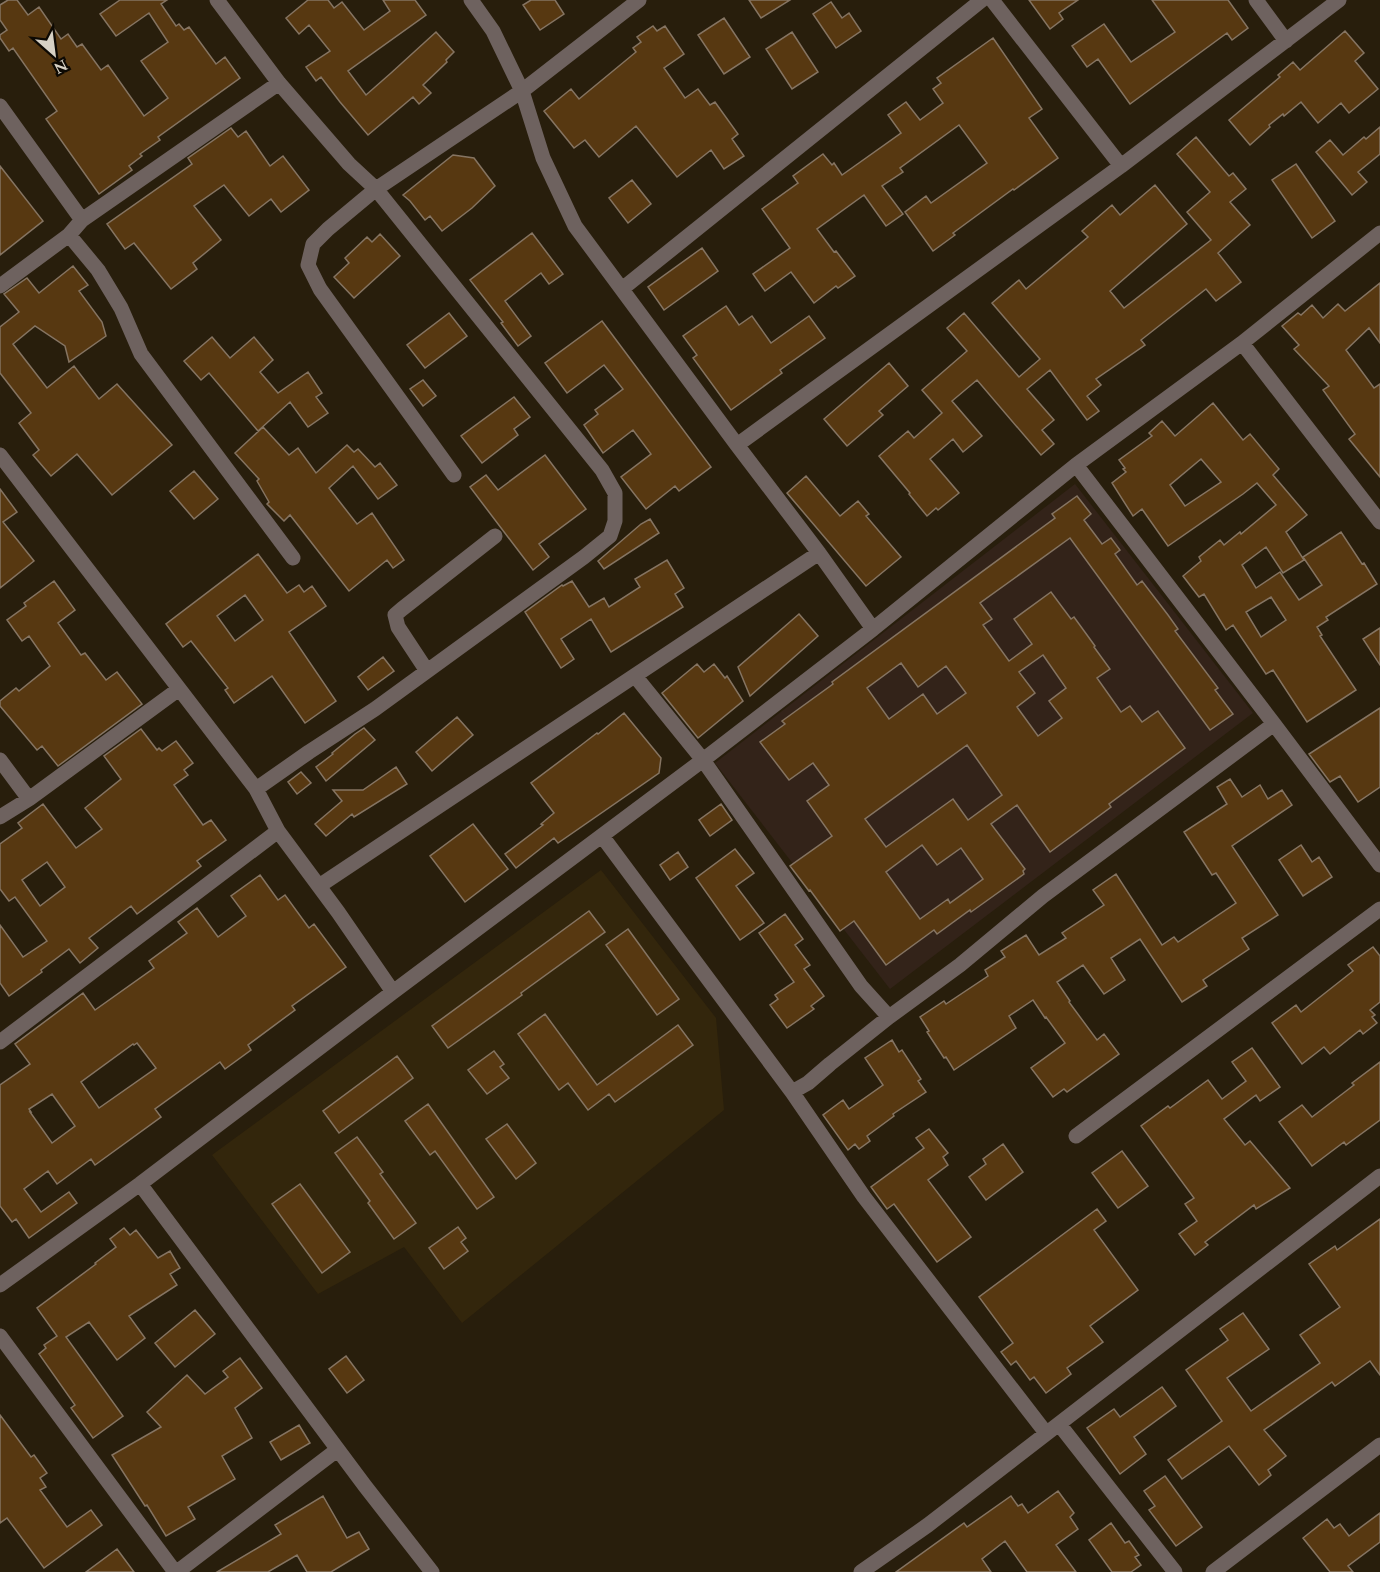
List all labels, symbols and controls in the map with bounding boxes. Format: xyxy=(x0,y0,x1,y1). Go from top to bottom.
north arrow xyxy=(24,24,84,84)
text: N xyxy=(49,53,72,80)

